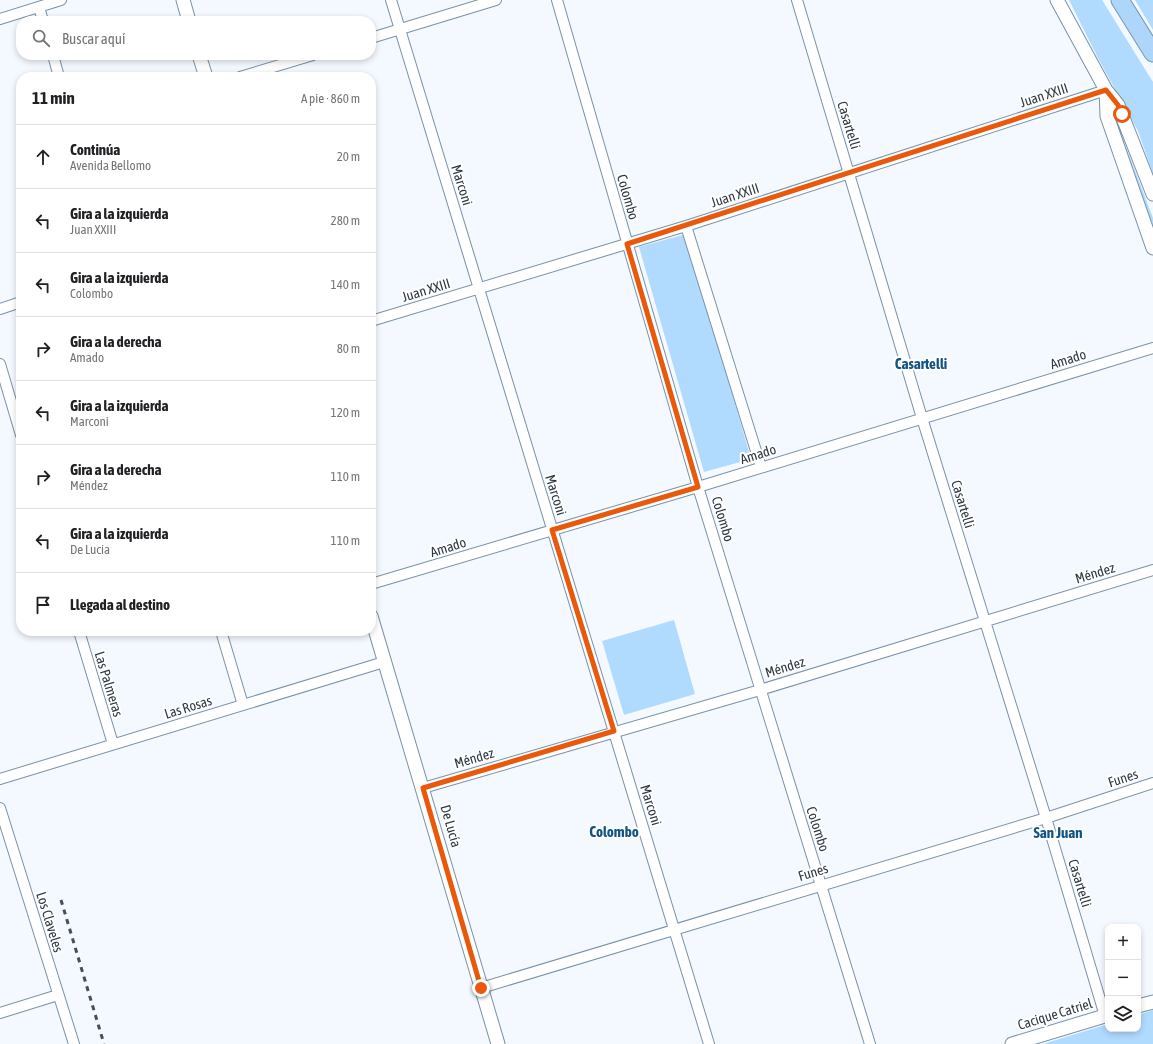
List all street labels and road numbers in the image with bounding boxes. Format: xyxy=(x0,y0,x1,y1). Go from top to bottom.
street label: Juan XXIII xyxy=(1018,80,1070,110)
street label: Casartelli xyxy=(834,99,864,151)
street label: Marconi xyxy=(448,163,476,207)
street label: Colombo xyxy=(614,173,642,221)
street label: Juan XXIII xyxy=(709,180,761,210)
street label: Juan XXIII xyxy=(400,275,452,305)
street label: Amado xyxy=(1048,346,1088,372)
street label: Amado xyxy=(738,441,778,467)
street label: Marconi xyxy=(542,473,570,517)
street label: Casartelli xyxy=(948,478,978,530)
street label: Colombo xyxy=(709,495,737,543)
street label: Amado xyxy=(428,534,468,560)
street label: Méndez xyxy=(1073,559,1117,587)
street label: Las Palmeras xyxy=(92,649,127,719)
street label: Méndez xyxy=(763,653,807,681)
street label: Las Rosas xyxy=(162,692,214,722)
street label: Méndez xyxy=(452,745,496,771)
street label: Funes xyxy=(1106,766,1140,790)
street label: Marconi xyxy=(637,783,665,827)
street label: De Lucía xyxy=(437,803,465,849)
street label: Colombo xyxy=(803,804,833,854)
street label: Casartelli xyxy=(1065,857,1095,909)
street label: Funes xyxy=(796,860,830,884)
street label: Los Claveles xyxy=(33,890,67,954)
street label: Cacique Catriel xyxy=(1016,995,1095,1033)

